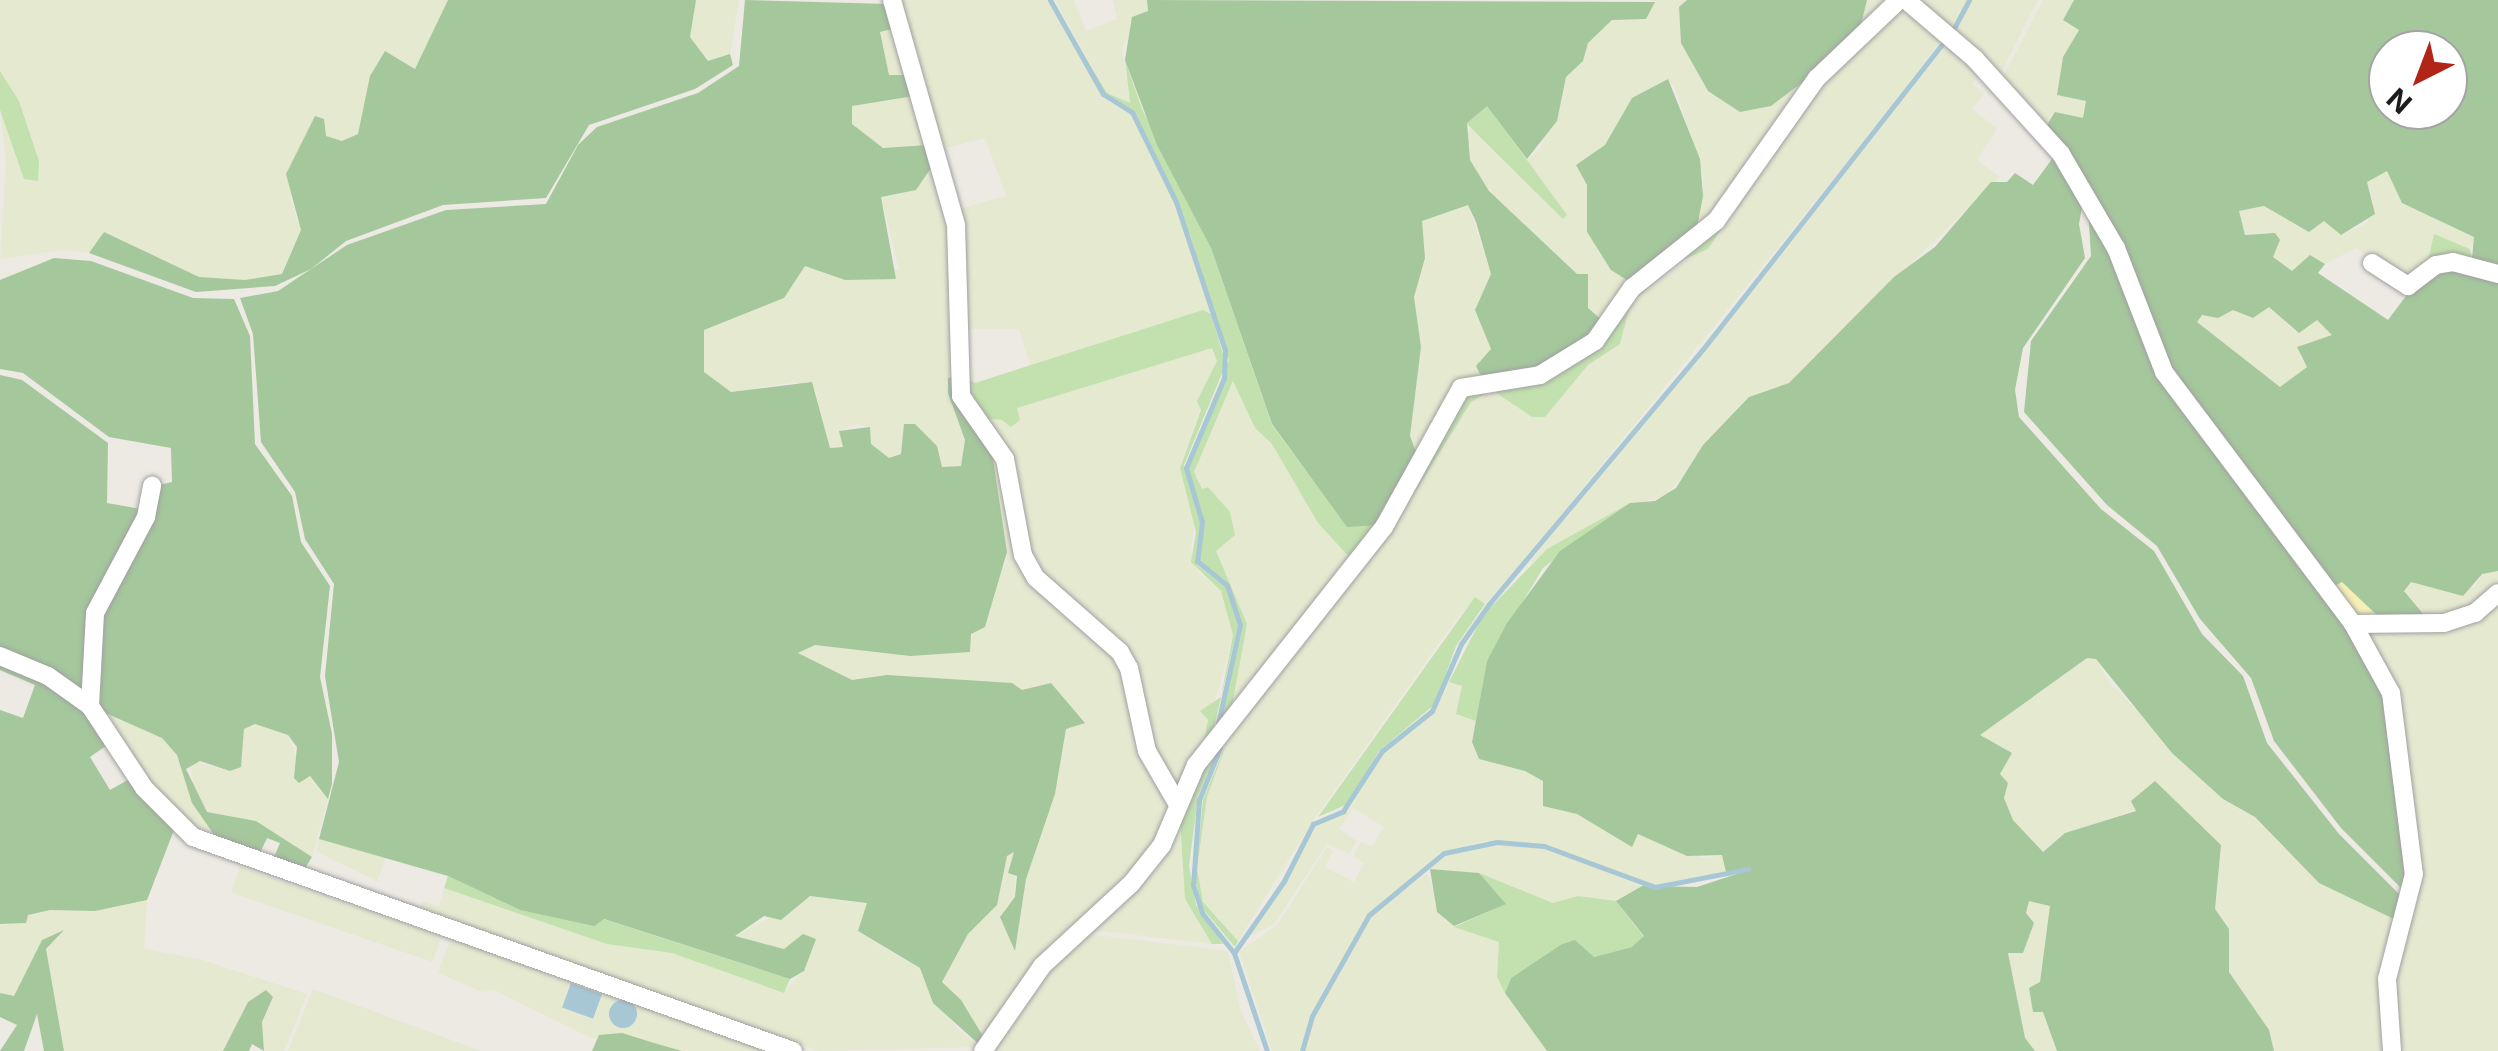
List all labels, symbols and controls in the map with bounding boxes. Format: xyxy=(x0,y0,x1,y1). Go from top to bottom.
north arrow xyxy=(2368,30,2468,130)
text: N xyxy=(2380,81,2419,121)

